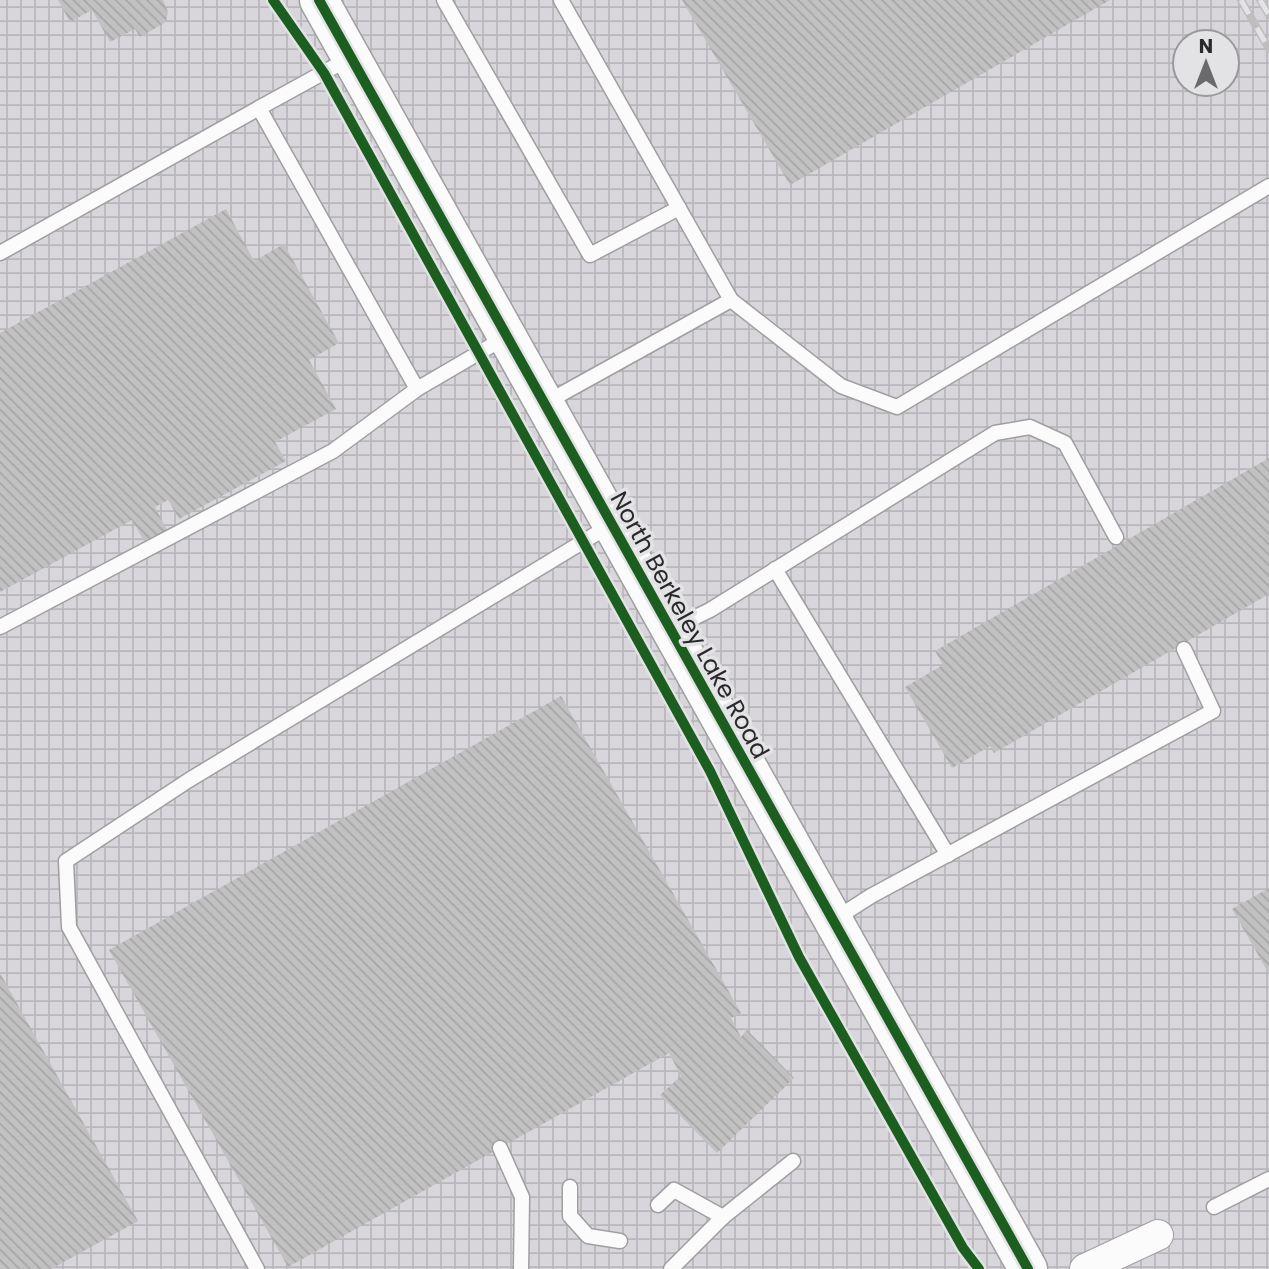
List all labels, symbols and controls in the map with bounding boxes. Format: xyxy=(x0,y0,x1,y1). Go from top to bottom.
north arrow xyxy=(1171,28,1241,98)
text: N xyxy=(1199,33,1213,60)
street label: North Berkeley Lake Road xyxy=(603,485,777,765)

